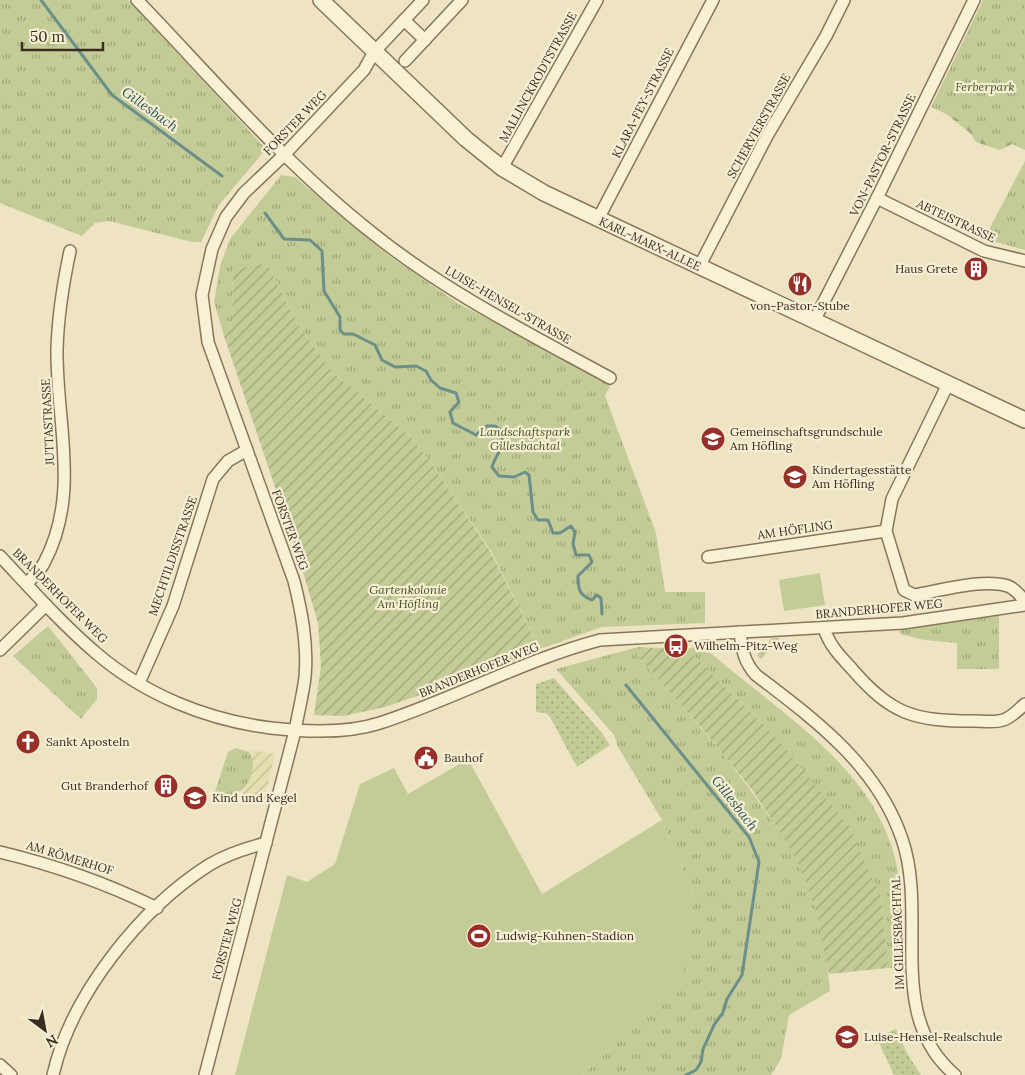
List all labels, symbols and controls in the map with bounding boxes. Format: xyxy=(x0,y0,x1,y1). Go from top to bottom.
street label: MALLINCKRODTSTRASSE xyxy=(495,9,580,145)
scale bar xyxy=(22,20,104,52)
text: 50 m xyxy=(30,27,65,46)
street label: KLARA-FEY-STRASSE xyxy=(608,45,677,160)
street label: SCHERVIERSTRASSE xyxy=(724,71,794,181)
park label: Ferberpark xyxy=(955,79,1015,94)
water label: Gillesbach xyxy=(118,83,182,135)
street label: FORSTER WEG xyxy=(260,87,329,158)
street label: VON-PASTOR-STRASSE xyxy=(846,91,919,219)
street label: ABTEISTRASSE xyxy=(914,195,998,245)
street label: KARL-MARX-ALLEE xyxy=(597,213,704,274)
building icon: Haus Grete xyxy=(963,256,989,282)
place label: Haus Grete xyxy=(895,261,958,276)
street label: LUISE-HENSEL-STRASSE xyxy=(443,262,574,347)
restaurant icon: von-Pastor-Stube xyxy=(787,271,813,297)
place label: von-Pastor-Stube xyxy=(750,298,850,313)
street label: JUTTASTRASSE xyxy=(38,378,57,467)
park label: Landschaftspark Gillesbachtal xyxy=(480,424,570,453)
place label: Gemeinschaftsgrundschule Am Höfling xyxy=(729,424,883,453)
school or university icon: Gemeinschaftsgrundschule Am Höfling xyxy=(700,426,726,452)
place label: Kindertagesstätte Am Höfling xyxy=(811,462,912,491)
school or university icon: Kindertagesstätte Am Höfling xyxy=(782,464,808,490)
street label: FORSTER WEG xyxy=(269,488,312,572)
street label: MECHTILDISSTRASSE xyxy=(145,494,200,618)
street label: AM HÖFLING xyxy=(755,517,834,542)
street label: BRANDERHOFER WEG xyxy=(10,545,111,646)
park label: Gartenkolonie Am Höfling xyxy=(369,582,447,611)
street label: BRANDERHOFER WEG xyxy=(815,595,943,622)
bus stop icon: Wilhelm-Pitz-Weg xyxy=(663,633,689,659)
place label: Wilhelm-Pitz-Weg xyxy=(694,638,798,653)
street label: BRANDERHOFER WEG xyxy=(417,639,541,700)
church icon: Sankt Aposteln xyxy=(15,729,41,755)
place label: Sankt Aposteln xyxy=(46,734,129,749)
public building icon: Bauhof xyxy=(413,745,439,771)
place label: Bauhof xyxy=(444,750,484,765)
water label: Gillesbach xyxy=(708,772,762,834)
building icon: Gut Branderhof xyxy=(153,773,179,799)
place label: Gut Branderhof xyxy=(61,778,149,793)
school or university icon: Kind und Kegel xyxy=(182,785,208,811)
place label: Kind und Kegel xyxy=(212,790,297,805)
street label: AM RÖMERHOF xyxy=(24,837,116,878)
street label: IM GILLESBACHTAL xyxy=(888,876,907,990)
street label: FORSTER WEG xyxy=(208,896,245,982)
sports icon: Ludwig-Kuhnen-Stadion xyxy=(466,923,492,949)
place label: Ludwig-Kuhnen-Stadion xyxy=(496,928,634,943)
north arrow xyxy=(20,1005,70,1055)
school or university icon: Luise-Hensel-Realschule xyxy=(834,1024,860,1050)
place label: Luise-Hensel-Realschule xyxy=(864,1029,1003,1044)
text: N xyxy=(42,1031,61,1052)

